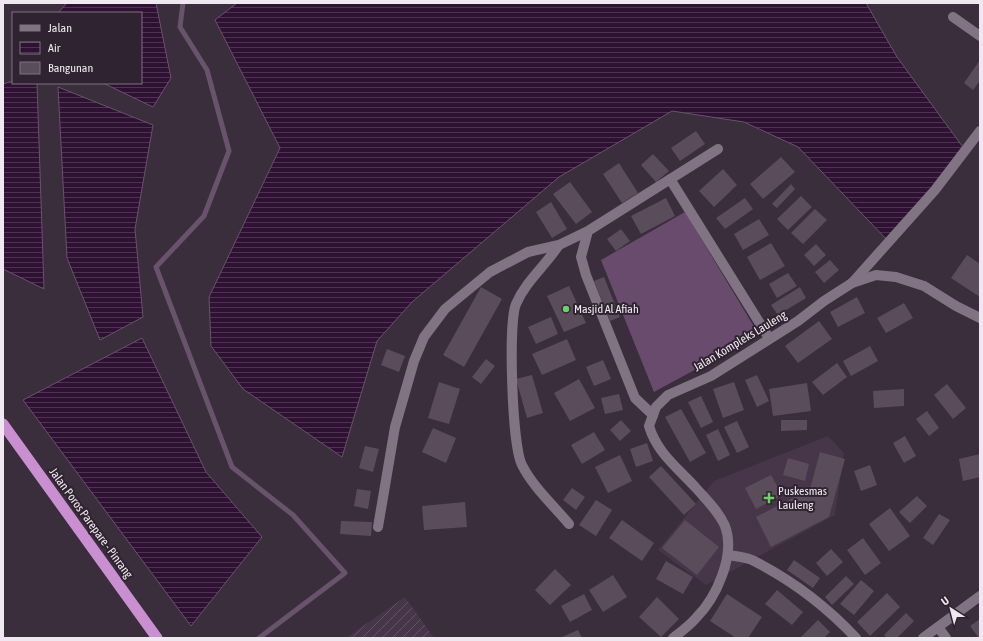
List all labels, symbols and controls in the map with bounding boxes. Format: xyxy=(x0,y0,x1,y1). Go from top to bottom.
legend xyxy=(12,12,142,84)
text: Jalan xyxy=(48,21,72,35)
text: Air xyxy=(48,41,61,55)
text: Bangunan xyxy=(48,61,93,75)
place label: Masjid Al Afiah xyxy=(574,302,639,316)
marker: Masjid Al Afiah xyxy=(561,304,571,314)
street label: Jalan Kompleks Lauleng xyxy=(691,307,790,374)
street label: Jalan Poros Parepare - Pinrang xyxy=(46,465,136,582)
place label: Puskesmas Lauleng xyxy=(778,484,827,512)
marker: Puskesmas Lauleng xyxy=(763,492,775,504)
north arrow xyxy=(931,589,971,629)
text: U xyxy=(939,594,951,608)

